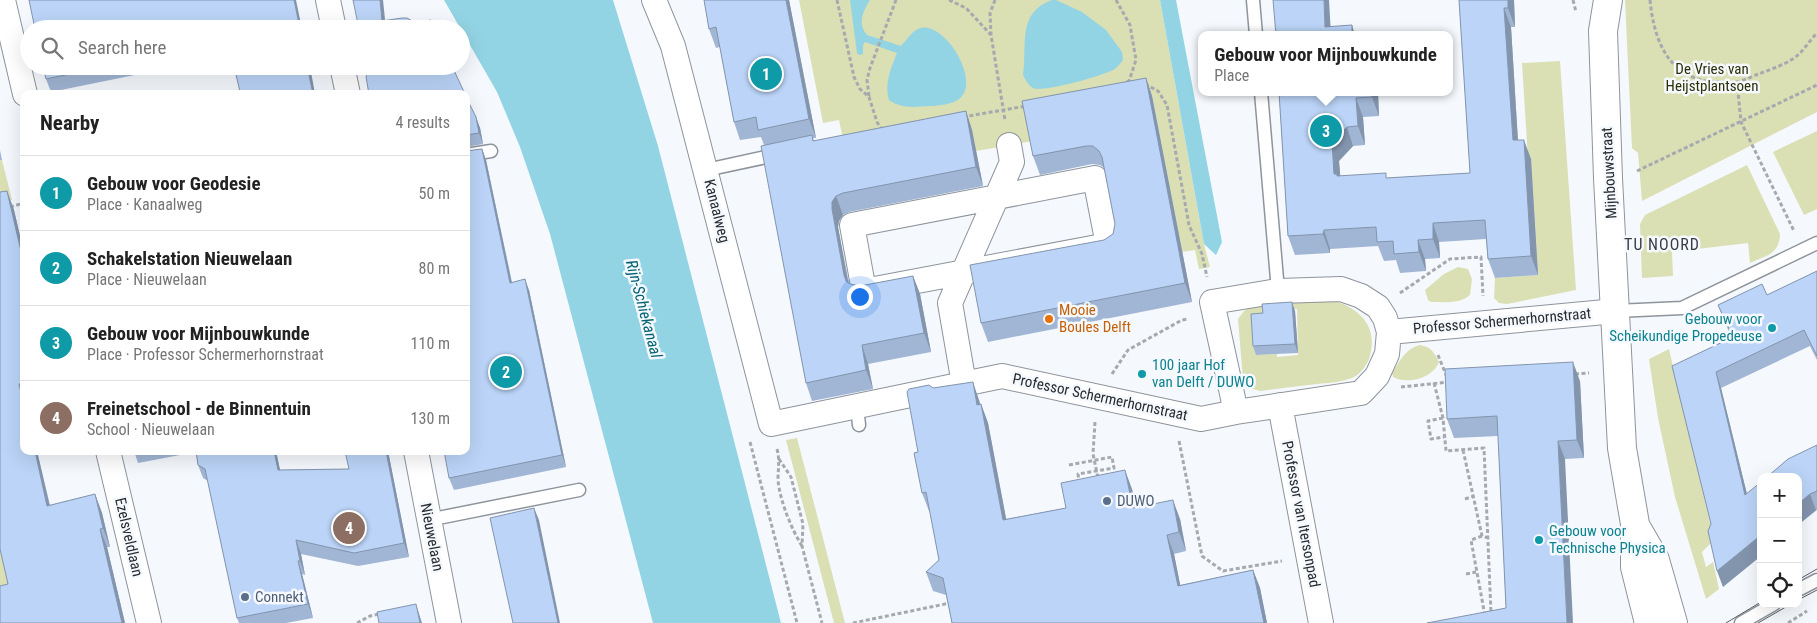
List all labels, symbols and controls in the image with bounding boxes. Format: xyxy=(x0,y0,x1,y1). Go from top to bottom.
search box xyxy=(20,20,470,75)
popup xyxy=(1198,31,1453,96)
icon: search xyxy=(38,34,66,62)
text: Search here xyxy=(78,36,166,59)
text: Gebouw voor Mijnbouwkunde xyxy=(1214,43,1437,66)
pin: 1 xyxy=(750,55,782,93)
park label: De Vries van Heijstplantsoen xyxy=(1666,60,1758,95)
text: Place xyxy=(1214,66,1249,85)
text: Nearby xyxy=(40,111,99,135)
pin: 3 xyxy=(1310,112,1342,150)
text: 4 results xyxy=(395,113,450,132)
street label: Mijnbouwstraat xyxy=(1598,127,1620,219)
text: Gebouw voor Geodesie xyxy=(87,172,260,195)
street label: Kanaalweg xyxy=(700,177,734,245)
text: 1 xyxy=(52,184,60,203)
text: 50 m xyxy=(418,184,450,203)
text: Place · Kanaalweg xyxy=(87,195,202,214)
district label: TU NOORD xyxy=(1624,235,1700,254)
text: Schakelstation Nieuwelaan xyxy=(87,247,292,270)
water label: Rijn-Schiekanaal xyxy=(622,258,666,360)
text: 2 xyxy=(52,259,60,278)
text: 80 m xyxy=(418,259,450,278)
text: Place · Nieuwelaan xyxy=(87,270,207,289)
your location xyxy=(847,284,873,310)
place label: Mooie Boules Delft xyxy=(1059,301,1131,336)
street label: Professor Schermerhornstraat xyxy=(1412,304,1592,338)
place label: Gebouw voor Scheikundige Propedeuse xyxy=(1609,310,1762,345)
marker: Mooie Boules Delft xyxy=(1043,313,1055,325)
text: Gebouw voor Mijnbouwkunde xyxy=(87,322,310,345)
marker: Gebouw voor Scheikundige Propedeuse xyxy=(1766,322,1778,334)
text: 3 xyxy=(52,334,60,353)
text: 110 m xyxy=(411,334,450,353)
text: Place · Professor Schermerhornstraat xyxy=(87,345,324,364)
pin: 2 xyxy=(490,353,522,391)
place label: 100 jaar Hof van Delft / DUWO xyxy=(1152,356,1254,391)
marker: 100 jaar Hof van Delft / DUWO xyxy=(1136,368,1148,380)
street label: Professor Schermerhornstraat xyxy=(1011,370,1189,424)
text: Freinetschool - de Binnentuin xyxy=(87,397,311,420)
text: 4 xyxy=(52,409,60,428)
text: 130 m xyxy=(411,409,450,428)
text: School · Nieuwelaan xyxy=(87,420,215,439)
street label: Professor van Itersonpad xyxy=(1278,439,1324,589)
map controls xyxy=(1757,473,1802,608)
button: + xyxy=(1757,473,1802,518)
place label: DUWO xyxy=(1117,492,1154,510)
marker: DUWO xyxy=(1101,495,1113,507)
street label: Ezelsveldlaan xyxy=(111,496,147,578)
street label: Nieuwelaan xyxy=(417,501,447,573)
pin: 4 xyxy=(333,509,365,547)
button: − xyxy=(1757,518,1802,563)
place label: Gebouw voor Technische Physica xyxy=(1549,522,1666,557)
marker: Gebouw voor Technische Physica xyxy=(1533,534,1545,546)
button: locate xyxy=(1757,563,1802,608)
place label: Connekt xyxy=(255,588,304,606)
marker: Connekt xyxy=(239,591,251,603)

